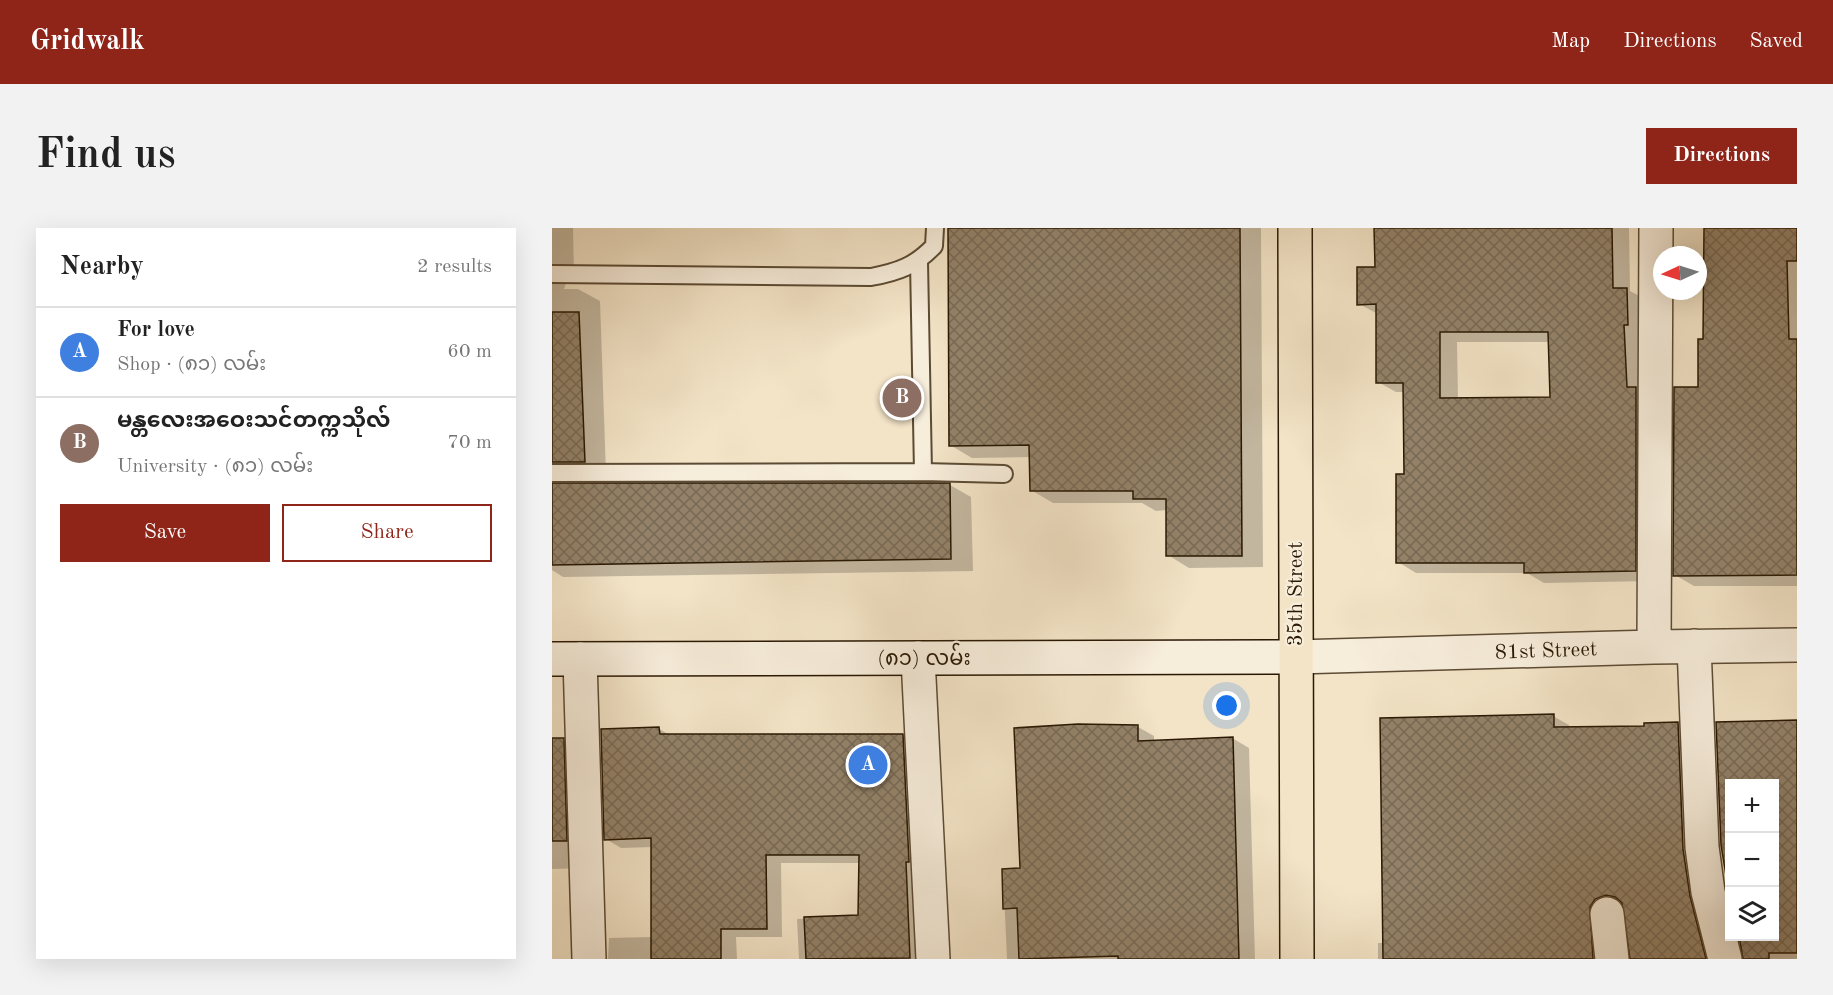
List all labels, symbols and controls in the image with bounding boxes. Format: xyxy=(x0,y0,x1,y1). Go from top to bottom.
text: Gridwalk xyxy=(30,28,145,56)
text: Map xyxy=(1551,31,1590,52)
text: Directions xyxy=(1623,31,1717,52)
text: Saved xyxy=(1750,31,1803,52)
button: Directions xyxy=(1646,128,1797,184)
text: Find us xyxy=(36,135,175,177)
north arrow xyxy=(1653,246,1707,300)
text: Nearby xyxy=(60,254,144,280)
text: 2 results xyxy=(417,257,492,277)
text: For love xyxy=(117,319,195,341)
text: A xyxy=(72,342,87,362)
text: 60 m xyxy=(447,342,492,362)
text: Shop · (၈၁) လမ်း xyxy=(117,355,266,375)
pin: B xyxy=(882,376,922,420)
text: မန္တလေးအဝေးသင်တက္ကသိုလ် xyxy=(117,410,390,432)
text: B xyxy=(72,433,87,453)
text: 70 m xyxy=(447,433,492,453)
text: University · (၈၁) လမ်း xyxy=(117,457,313,477)
button: Save xyxy=(60,504,270,562)
button: Share xyxy=(282,504,492,562)
street label: 35th Street xyxy=(1286,542,1307,646)
street label: 81st Street xyxy=(1495,639,1598,664)
street label: (၈၁) လမ်း xyxy=(877,642,971,670)
your location xyxy=(1212,691,1241,720)
pin: A xyxy=(848,742,888,788)
map controls xyxy=(1725,779,1779,941)
button: + xyxy=(1725,779,1779,833)
button: − xyxy=(1725,833,1779,887)
button: layers xyxy=(1725,887,1779,941)

